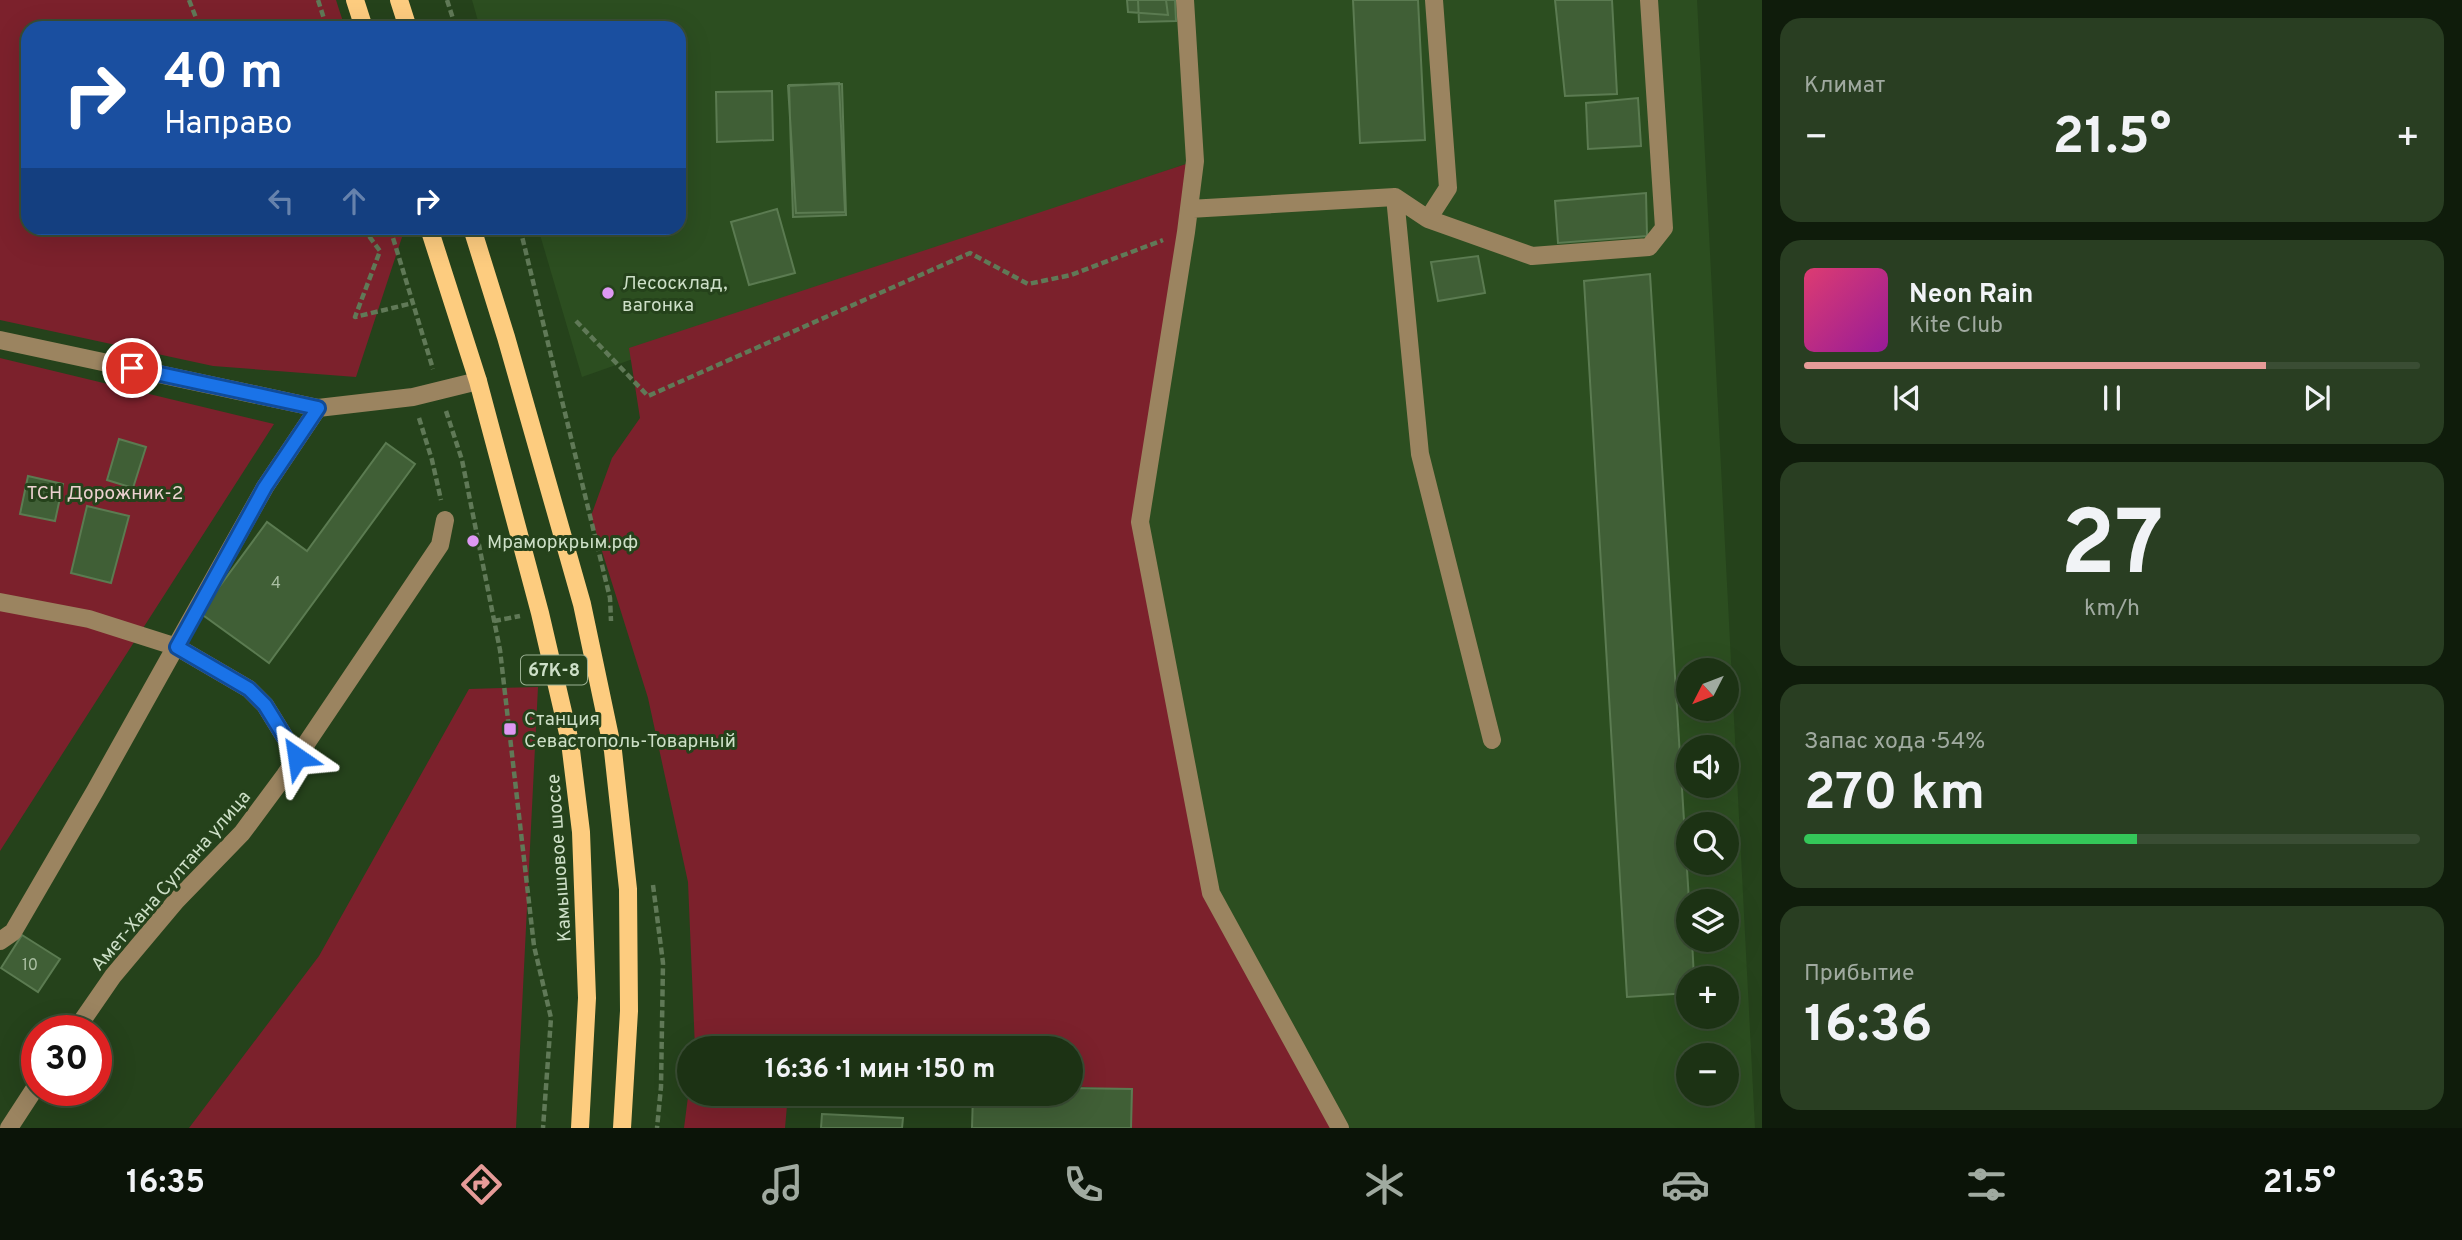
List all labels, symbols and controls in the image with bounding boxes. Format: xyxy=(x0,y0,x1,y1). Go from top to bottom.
text: 40 m xyxy=(164,44,283,106)
icon: right xyxy=(49,49,140,140)
text: Климат xyxy=(1804,72,1885,101)
text: Направо xyxy=(164,105,292,145)
text: 21.5° xyxy=(2053,106,2171,172)
text: − xyxy=(1804,115,1829,164)
text: + xyxy=(2395,115,2420,164)
icon: left xyxy=(262,182,300,220)
icon: ahead xyxy=(335,182,373,220)
icon: right xyxy=(408,182,446,220)
place label: Лесосклад, вагонка xyxy=(622,272,728,318)
text: Neon Rain xyxy=(1909,279,2034,312)
marker: Лесосклад, вагонка xyxy=(600,285,616,301)
text: Kite Club xyxy=(1909,312,2003,341)
pin xyxy=(102,338,162,398)
icon: arrive xyxy=(113,349,151,387)
icon: previous xyxy=(1888,379,1926,417)
icon: pause xyxy=(2093,379,2131,417)
icon: next xyxy=(2298,379,2336,417)
park label: ТСН Дорожник-2 xyxy=(27,482,183,506)
text: 27 xyxy=(2060,492,2164,607)
place label: Мраморкрым.рф xyxy=(487,531,638,555)
marker: Мраморкрым.рф xyxy=(465,533,481,549)
house number: 4 xyxy=(271,574,281,594)
text: km/h xyxy=(2084,595,2140,624)
road number: 67К-8 xyxy=(521,656,587,684)
north arrow xyxy=(1676,658,1740,721)
map controls xyxy=(1676,658,1739,1106)
place label: Станция Севастополь-Товарный xyxy=(524,708,736,754)
position arrow xyxy=(260,720,334,794)
marker: Станция Севастополь-Товарный xyxy=(502,721,518,737)
text: Запас хода · 54% xyxy=(1804,728,1985,757)
button: sound xyxy=(1676,735,1739,798)
text: 270 km xyxy=(1804,762,1985,828)
street label: Камышовое шоссе xyxy=(542,773,578,943)
street label: Амет-Хана Султана улица xyxy=(86,786,257,977)
button: search xyxy=(1676,812,1739,875)
button: layers xyxy=(1676,889,1739,952)
house number: 10 xyxy=(22,956,38,976)
text: Прибытие xyxy=(1804,960,1914,989)
button: + xyxy=(1676,966,1739,1029)
text: 16:36 xyxy=(1804,994,1933,1060)
speed limit sign: 30 xyxy=(21,1015,112,1106)
button: − xyxy=(1676,1043,1739,1106)
text: 16:36 · 1 мин · 150 m xyxy=(765,1054,995,1087)
icon: directions xyxy=(457,1160,506,1209)
icon: music xyxy=(758,1160,807,1209)
icon: phone xyxy=(1059,1160,1108,1209)
icon: climate xyxy=(1360,1160,1409,1209)
icon: car xyxy=(1661,1160,1710,1209)
icon: filters xyxy=(1962,1160,2011,1209)
text: 16:35 xyxy=(126,1164,205,1204)
text: 21.5° xyxy=(2263,1164,2336,1204)

